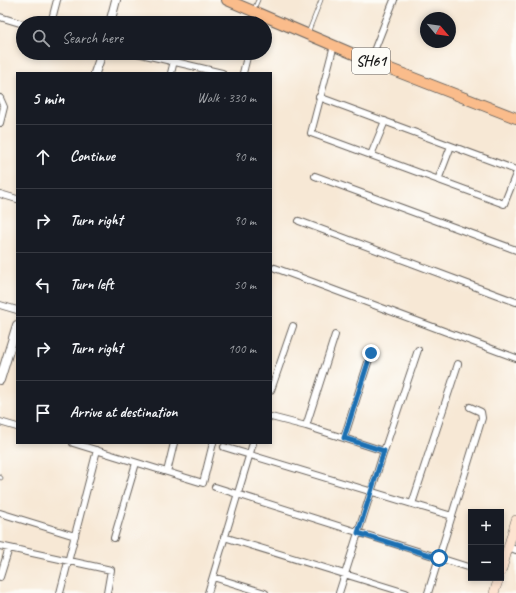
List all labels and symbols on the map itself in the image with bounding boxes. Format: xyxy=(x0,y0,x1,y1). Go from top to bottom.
north arrow xyxy=(420,12,456,48)
road number: SH61 xyxy=(352,48,390,74)
route end xyxy=(362,344,380,362)
route start xyxy=(430,549,448,567)

